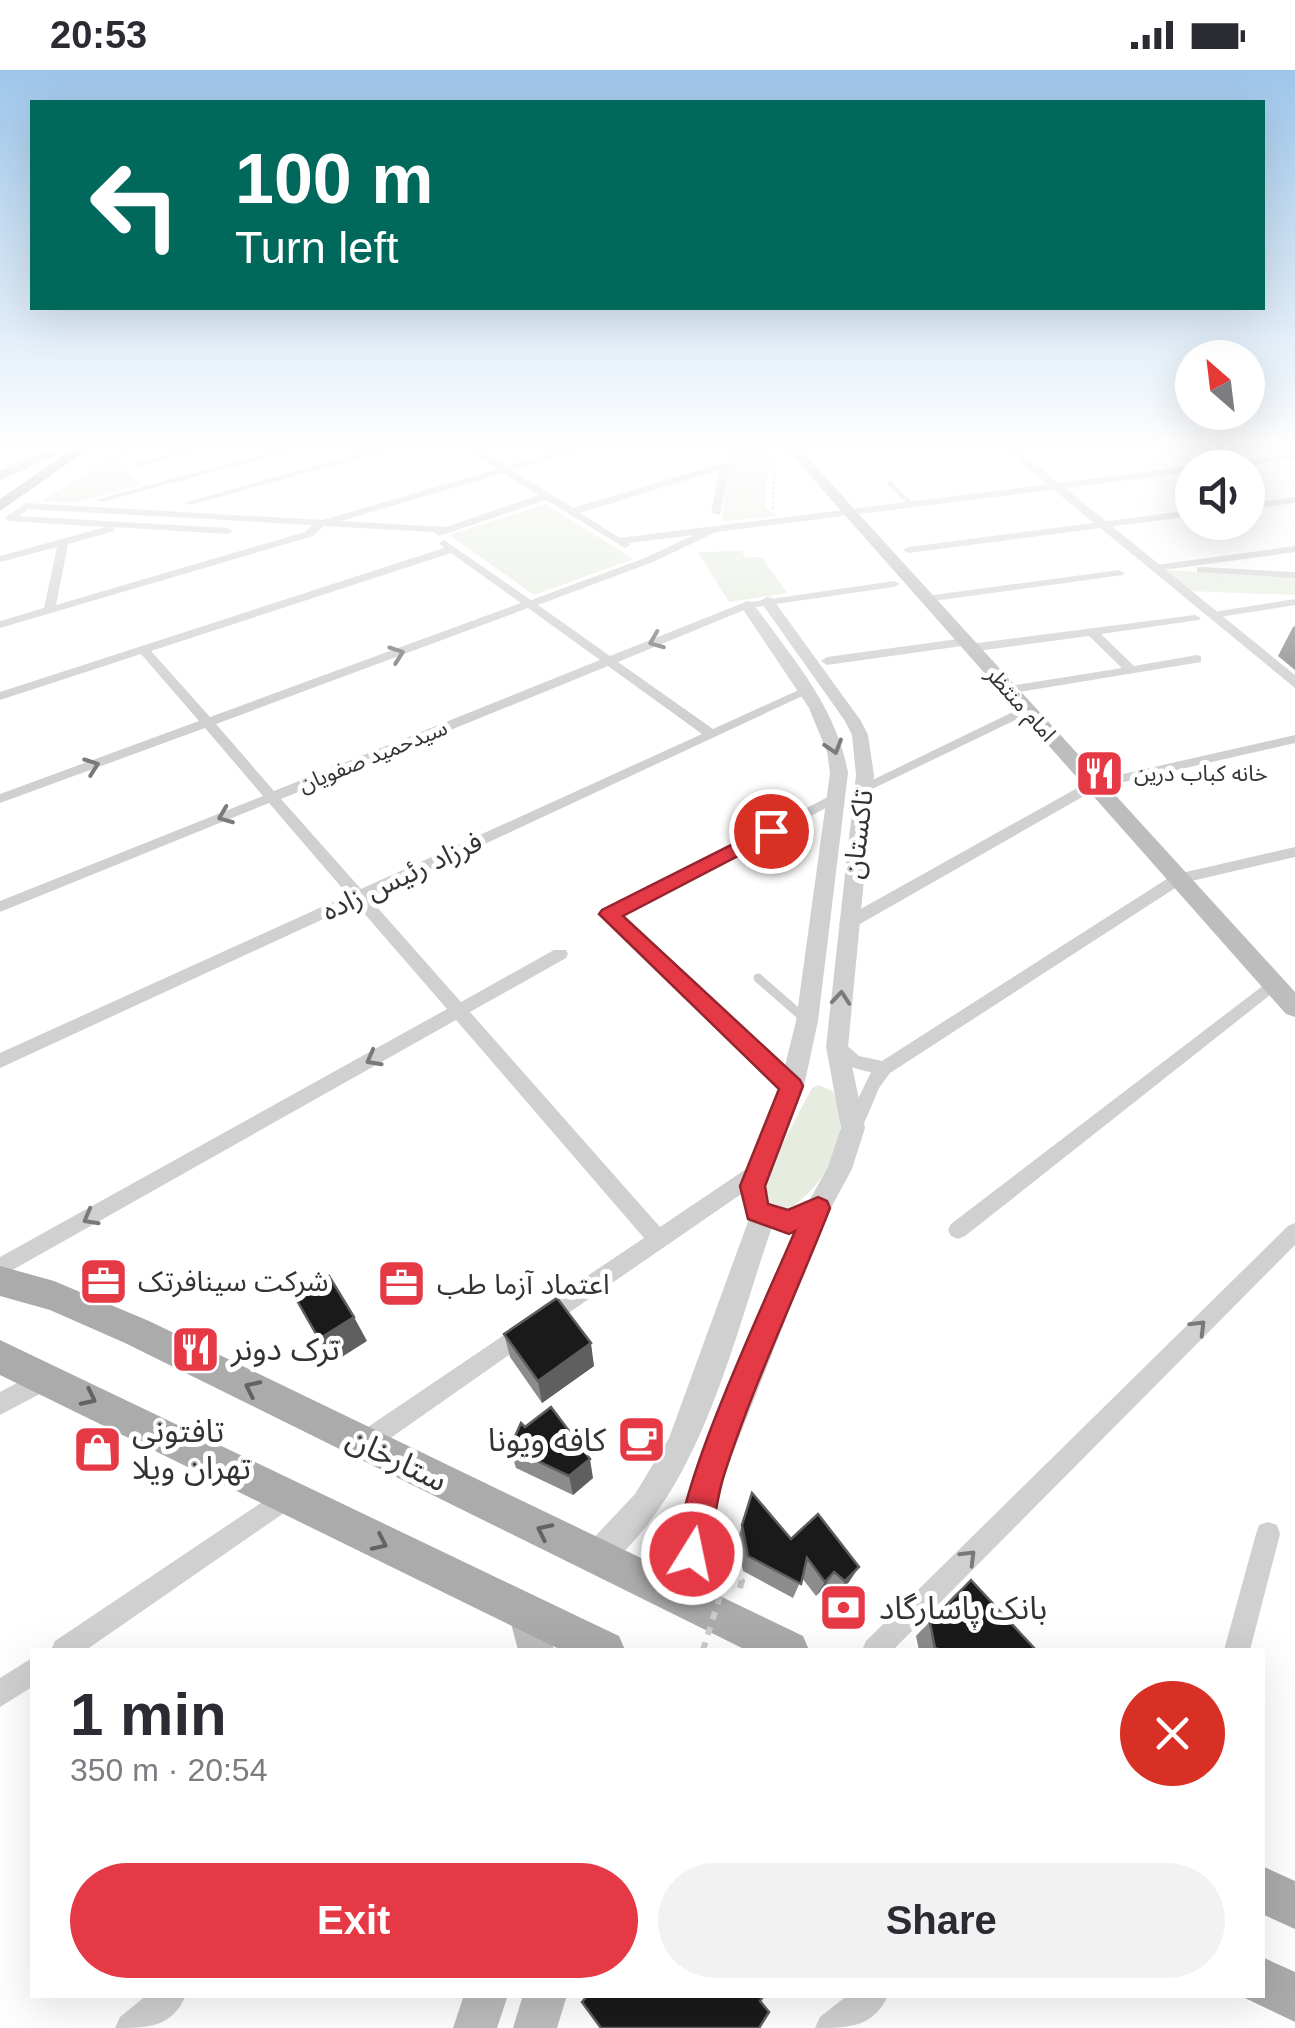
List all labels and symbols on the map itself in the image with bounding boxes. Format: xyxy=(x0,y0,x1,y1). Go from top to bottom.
north arrow xyxy=(1175,340,1265,430)
one-way arrow xyxy=(649,630,666,650)
one-way arrow xyxy=(387,645,404,666)
street label: امام منتظر xyxy=(977,661,1061,749)
street label: سیدحمید صفویان xyxy=(295,715,451,797)
one-way arrow xyxy=(822,738,843,755)
restaurant icon: خانه کباب درین xyxy=(1073,747,1125,799)
one-way arrow xyxy=(82,757,99,778)
place label: خانه کباب درین xyxy=(1134,761,1268,787)
street label: تاکستان xyxy=(837,788,879,880)
pin xyxy=(729,789,814,874)
one-way arrow xyxy=(218,804,235,824)
street label: فرزاد رئیس زاده xyxy=(317,825,487,927)
one-way arrow xyxy=(829,989,851,1005)
one-way arrow xyxy=(366,1047,384,1066)
one-way arrow xyxy=(83,1205,101,1225)
office icon: شرکت سینافرتک xyxy=(77,1255,129,1307)
office icon: اعتماد آزما طب xyxy=(376,1258,428,1310)
place label: شرکت سینافرتک xyxy=(138,1266,328,1298)
place label: اعتماد آزما طب xyxy=(437,1269,610,1301)
one-way arrow xyxy=(1188,1321,1206,1339)
restaurant icon: ترک دونر xyxy=(170,1323,222,1375)
place label: ترک دونر xyxy=(230,1331,340,1368)
one-way arrow xyxy=(244,1381,262,1401)
one-way arrow xyxy=(78,1386,96,1405)
place label: تافتونی تهران ویلا xyxy=(132,1413,251,1487)
cafe icon: کافه ویونا xyxy=(615,1414,667,1466)
street label: ستارخان xyxy=(341,1419,453,1500)
place label: کافه ویونا xyxy=(488,1422,607,1459)
shop icon: تافتونی تهران ویلا xyxy=(71,1423,123,1475)
position arrow xyxy=(640,1502,744,1606)
one-way arrow xyxy=(536,1523,554,1543)
one-way arrow xyxy=(369,1530,387,1550)
one-way arrow xyxy=(957,1550,975,1568)
bank icon: بانک پاسارگاد xyxy=(818,1582,870,1634)
place label: بانک پاسارگاد xyxy=(879,1590,1047,1628)

